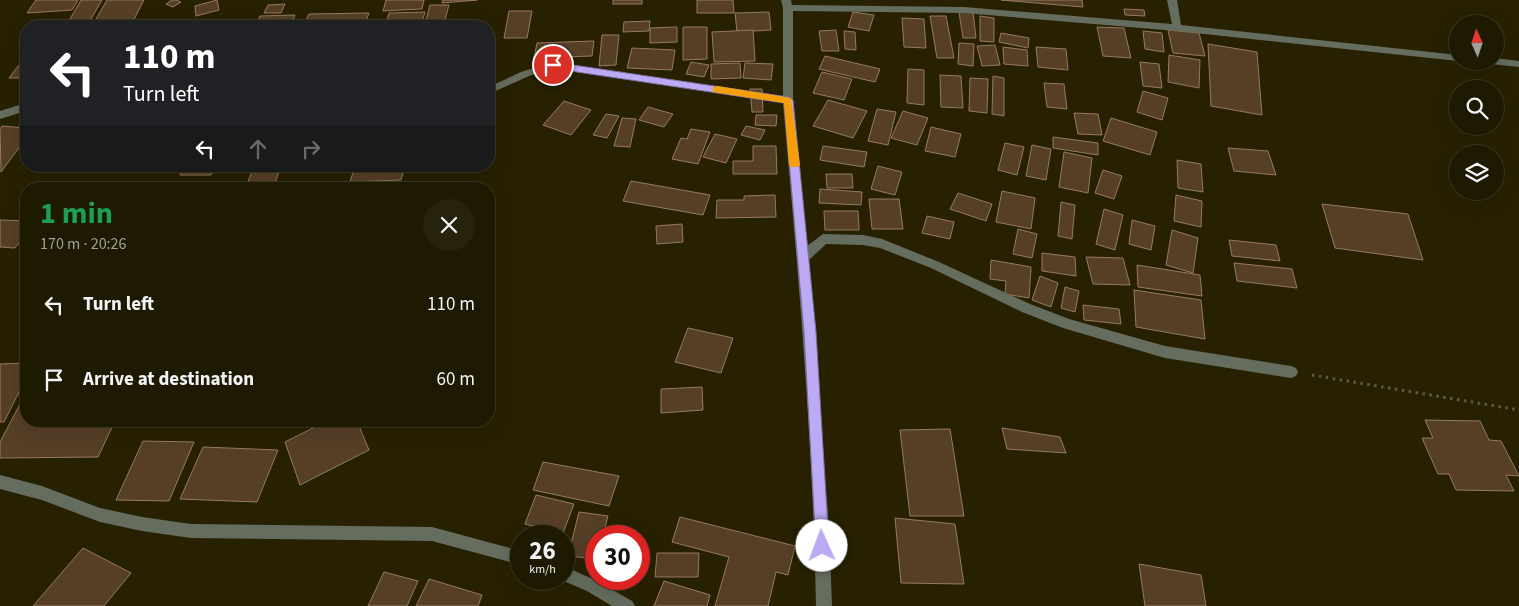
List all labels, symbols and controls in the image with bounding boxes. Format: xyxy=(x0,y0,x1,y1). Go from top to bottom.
north arrow xyxy=(1449,15,1504,70)
map controls xyxy=(1449,15,1504,200)
text: 110 m xyxy=(123,32,215,82)
icon: left xyxy=(40,40,105,105)
pin xyxy=(532,44,574,86)
icon: arrive xyxy=(539,51,567,79)
text: Turn left xyxy=(123,78,199,110)
button: search xyxy=(1449,80,1504,135)
icon: left xyxy=(191,135,219,163)
icon: ahead xyxy=(244,135,272,163)
icon: right xyxy=(297,135,325,163)
button: layers xyxy=(1449,145,1504,200)
text: 1 min xyxy=(40,192,113,235)
button: close xyxy=(423,199,475,251)
text: 170 m · 20:26 xyxy=(40,233,127,255)
icon: left xyxy=(40,291,68,319)
text: Turn left xyxy=(83,291,154,318)
text: 110 m xyxy=(427,291,475,318)
icon: arrive xyxy=(40,366,68,394)
text: Arrive at destination xyxy=(83,366,254,393)
text: 60 m xyxy=(437,366,475,393)
position arrow xyxy=(795,519,847,571)
speed limit sign: 30 xyxy=(585,525,650,590)
text: 26 xyxy=(529,533,556,569)
text: km/h xyxy=(529,561,556,578)

